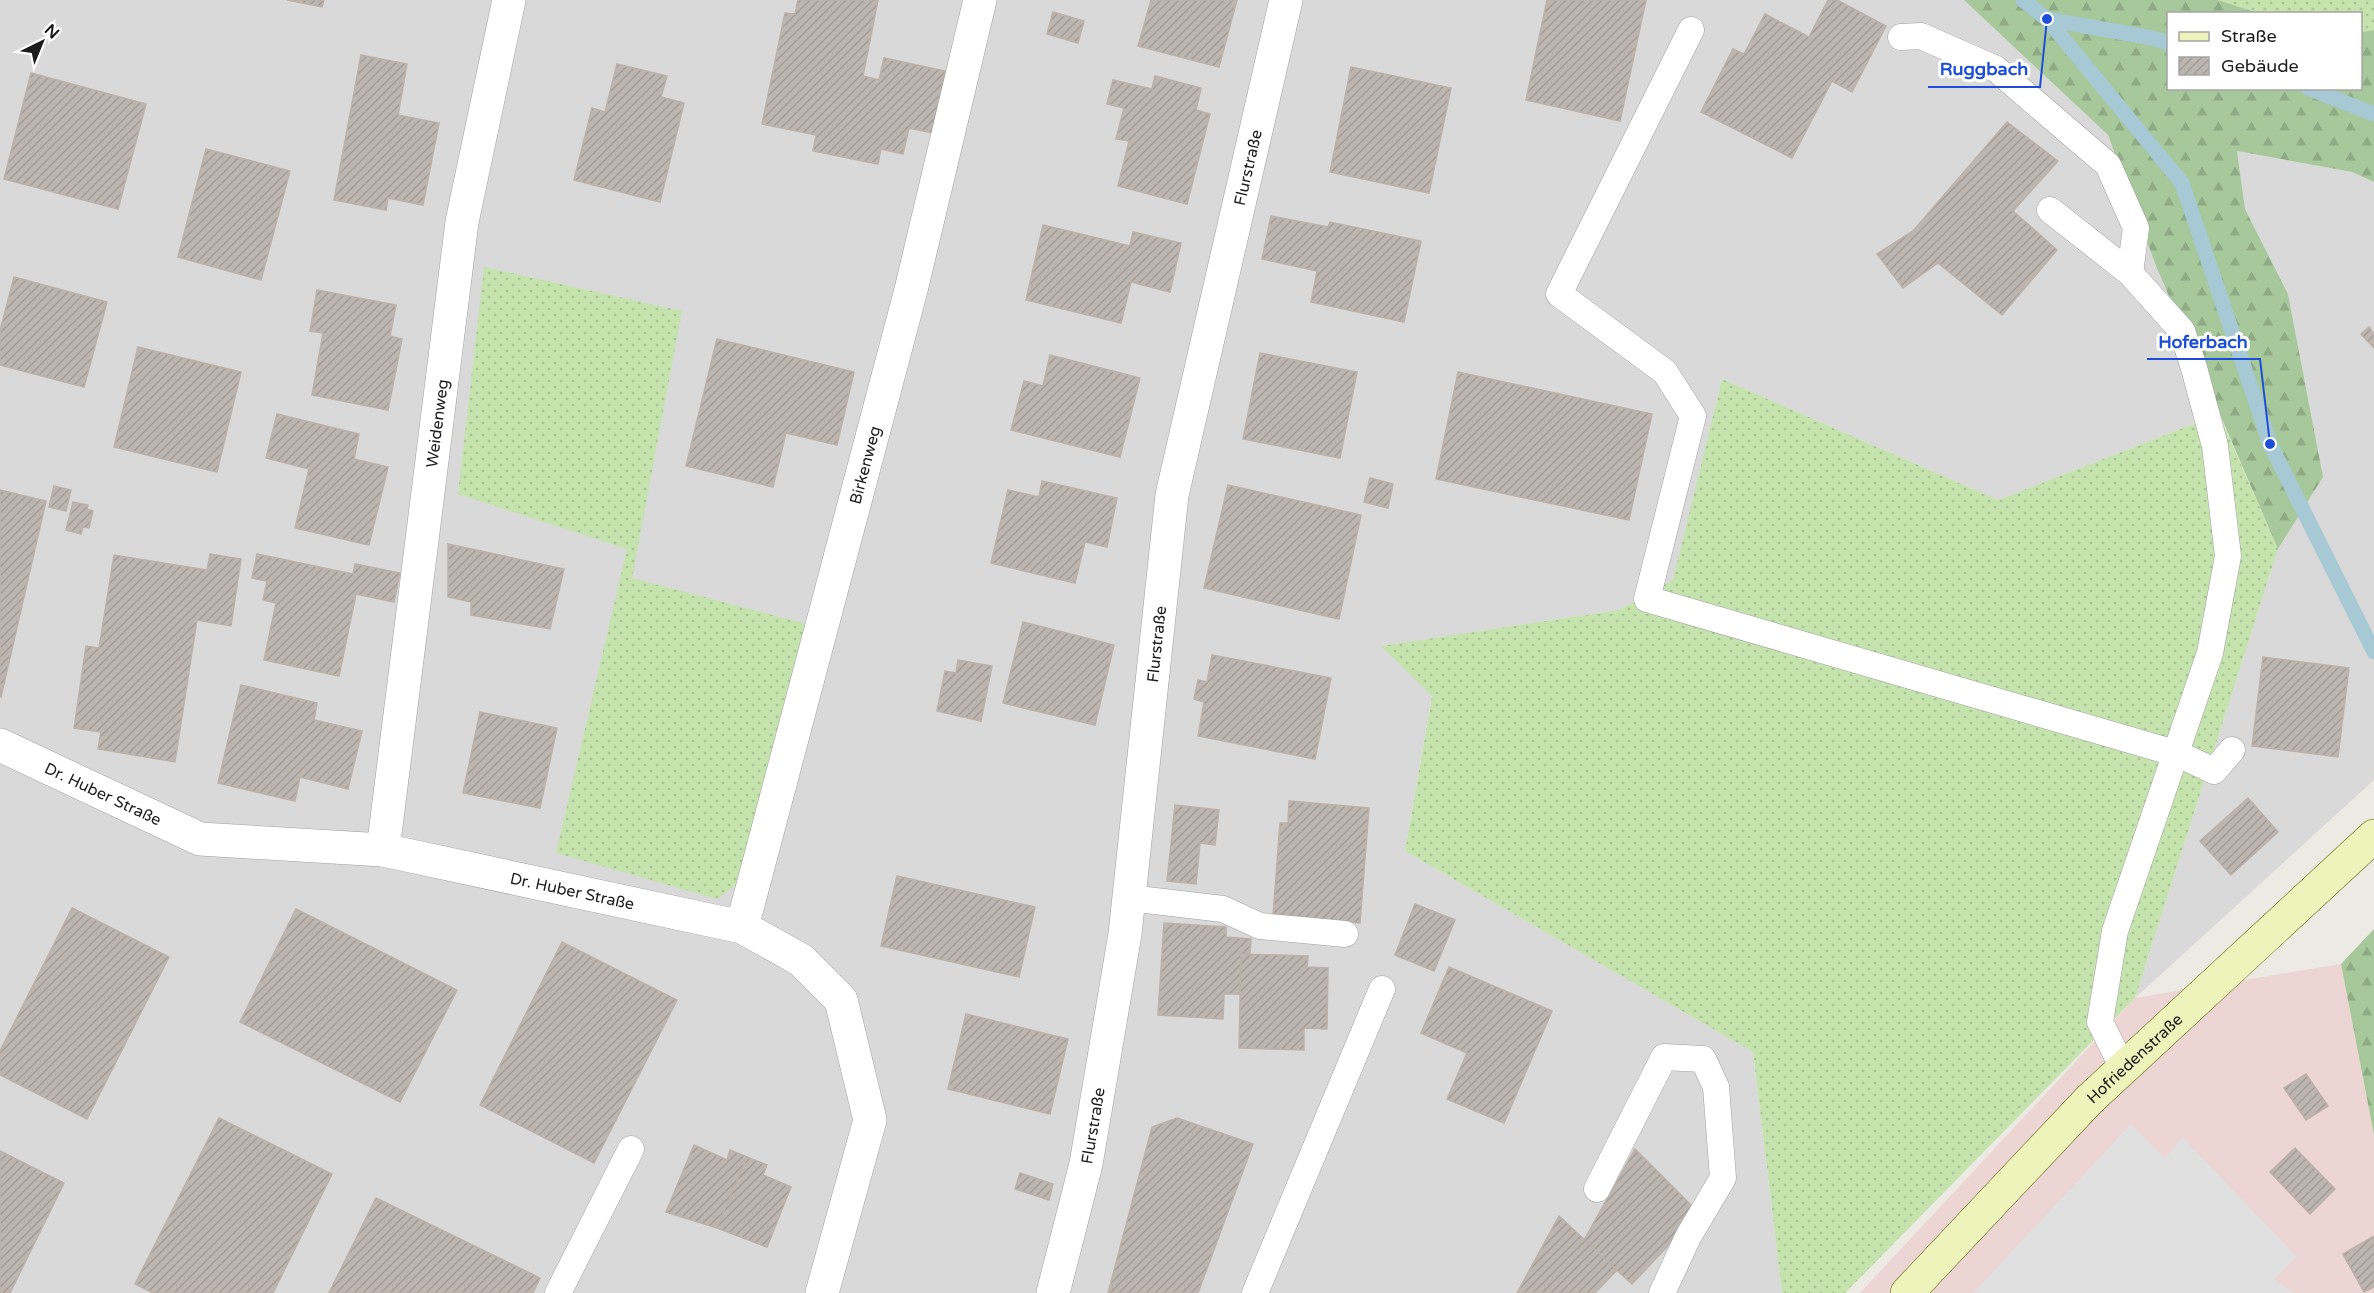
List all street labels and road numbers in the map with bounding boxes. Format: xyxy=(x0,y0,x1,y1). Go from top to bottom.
street label: Flurstraße xyxy=(1230,128,1267,208)
street label: Weidenweg xyxy=(422,378,453,469)
street label: Birkenweg xyxy=(846,424,885,507)
street label: Flurstraße xyxy=(1143,605,1171,684)
street label: Dr. Huber Straße xyxy=(41,758,164,830)
street label: Dr. Huber Straße xyxy=(508,869,636,915)
street label: Hofriedenstraße xyxy=(2083,1010,2187,1108)
street label: Flurstraße xyxy=(1077,1086,1110,1166)

